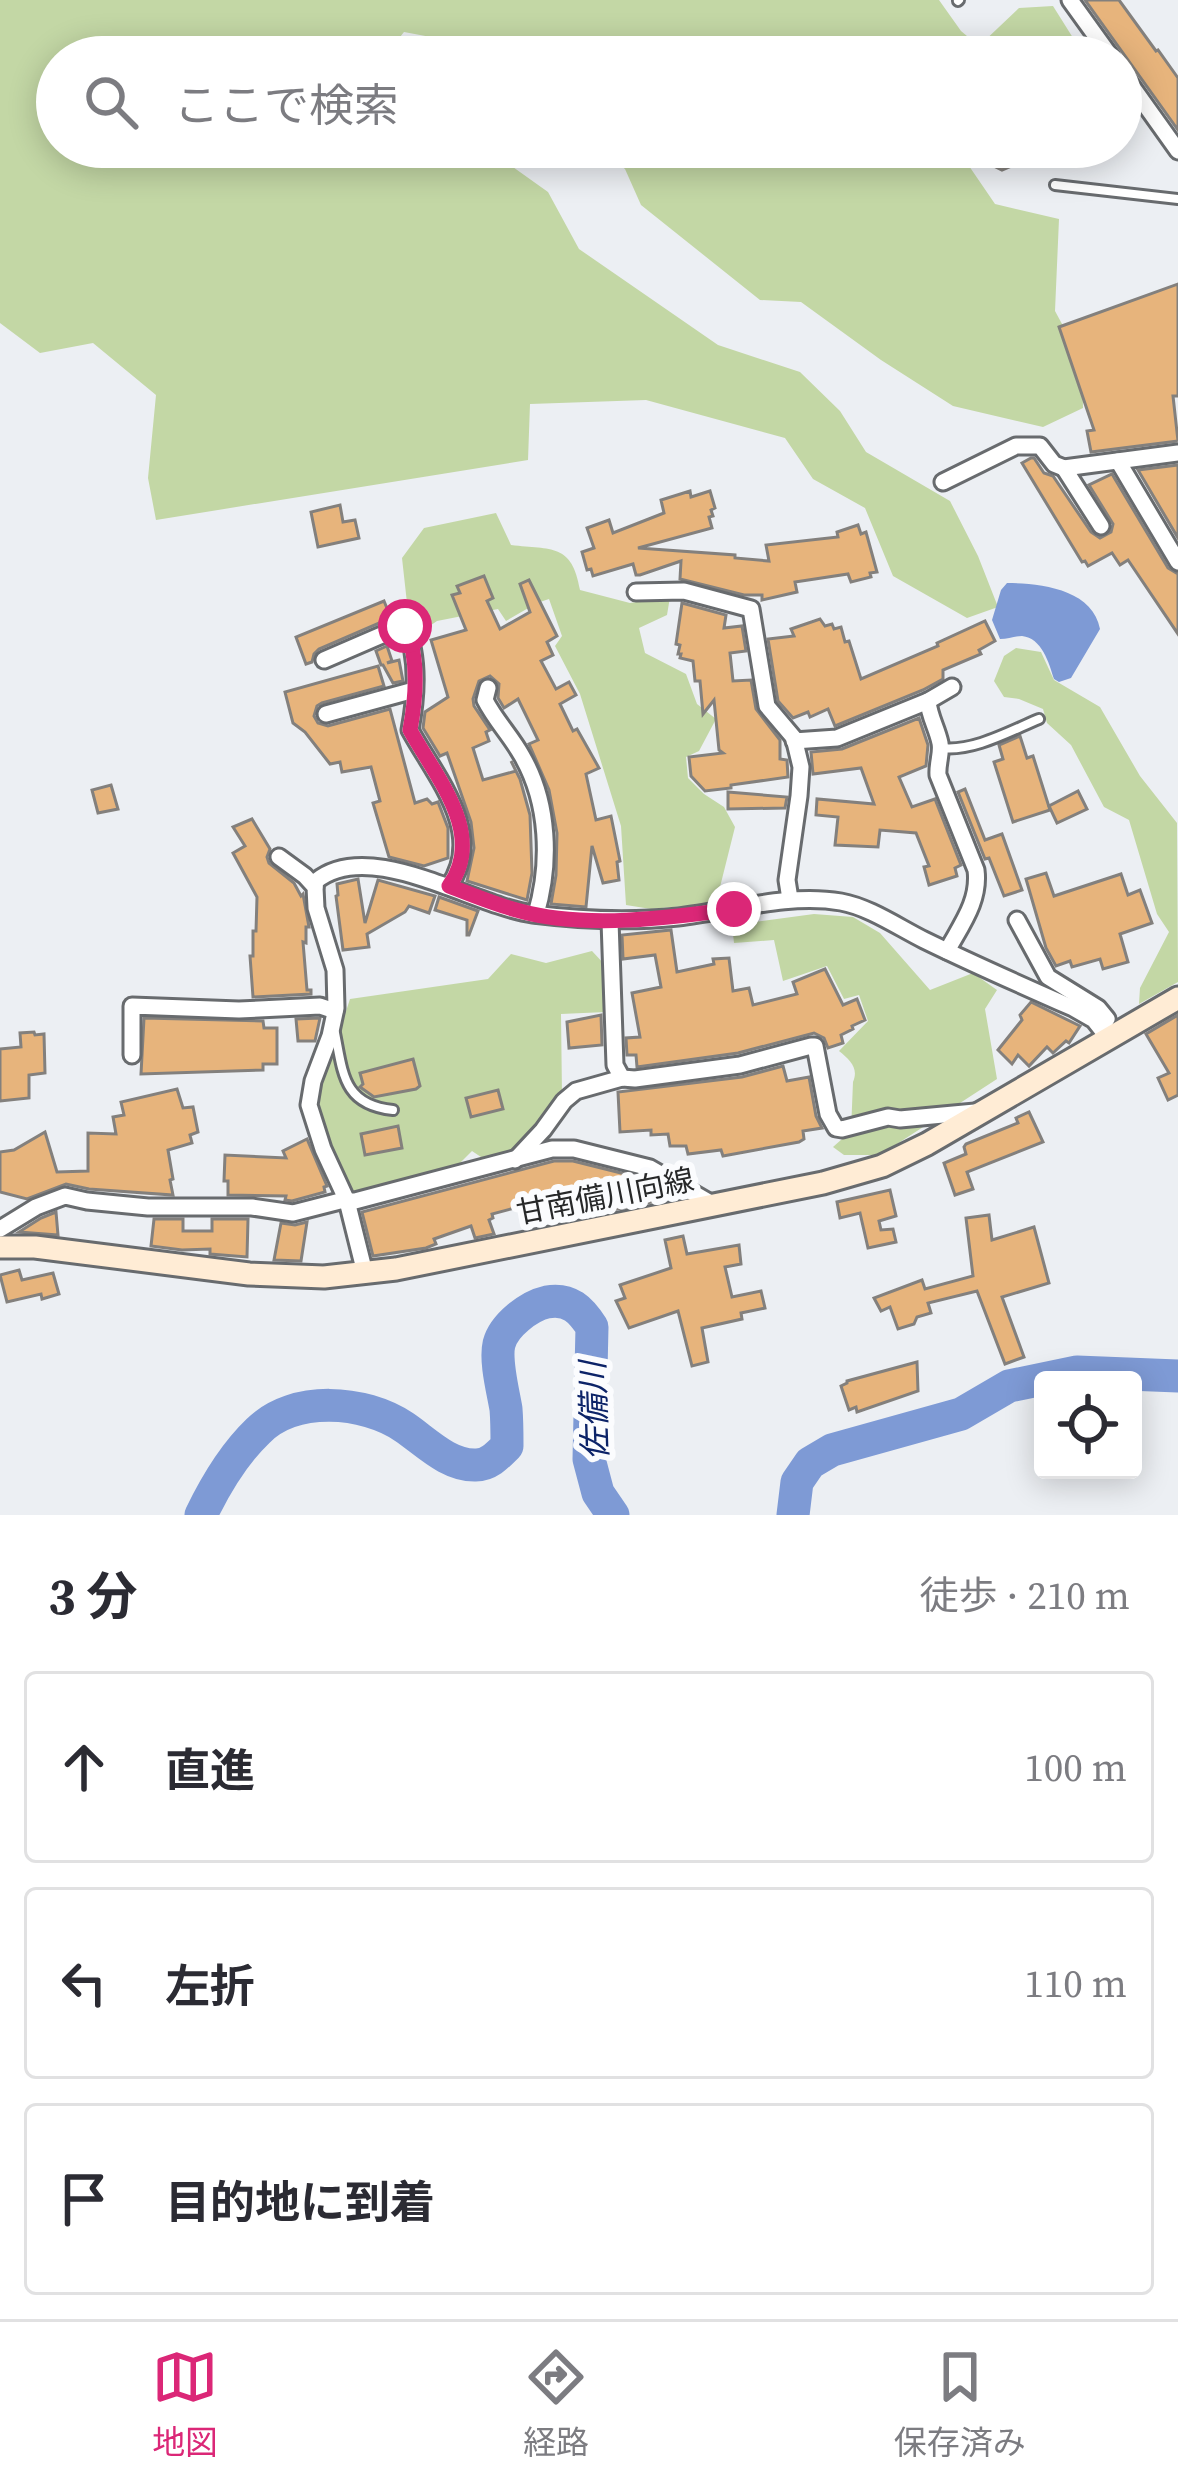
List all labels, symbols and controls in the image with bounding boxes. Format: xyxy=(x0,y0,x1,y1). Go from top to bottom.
search box xyxy=(36,36,1142,168)
icon: search xyxy=(78,69,144,135)
text: ここで検索 xyxy=(174,74,399,136)
route start xyxy=(378,599,432,653)
route end xyxy=(707,882,761,936)
street label: 甘南備川向線 xyxy=(513,1159,697,1233)
water label: 佐備川 xyxy=(570,1358,618,1461)
map controls xyxy=(1034,1371,1142,1479)
button: locate xyxy=(1034,1371,1142,1479)
text: 3 分 xyxy=(48,1561,138,1631)
text: 徒歩 · 210 m xyxy=(919,1569,1130,1622)
icon: ahead xyxy=(51,1734,117,1800)
text: 直進 xyxy=(165,1739,255,1801)
text: 100 m xyxy=(1024,1741,1127,1794)
icon: left xyxy=(51,1950,117,2016)
text: 左折 xyxy=(165,1955,255,2017)
text: 110 m xyxy=(1024,1957,1127,2010)
icon: arrive xyxy=(51,2166,117,2232)
text: 目的地に到着 xyxy=(165,2171,435,2233)
tab: 地図 xyxy=(152,2344,218,2465)
tab: 経路 xyxy=(523,2344,589,2465)
tab: 保存済み xyxy=(894,2344,1026,2465)

